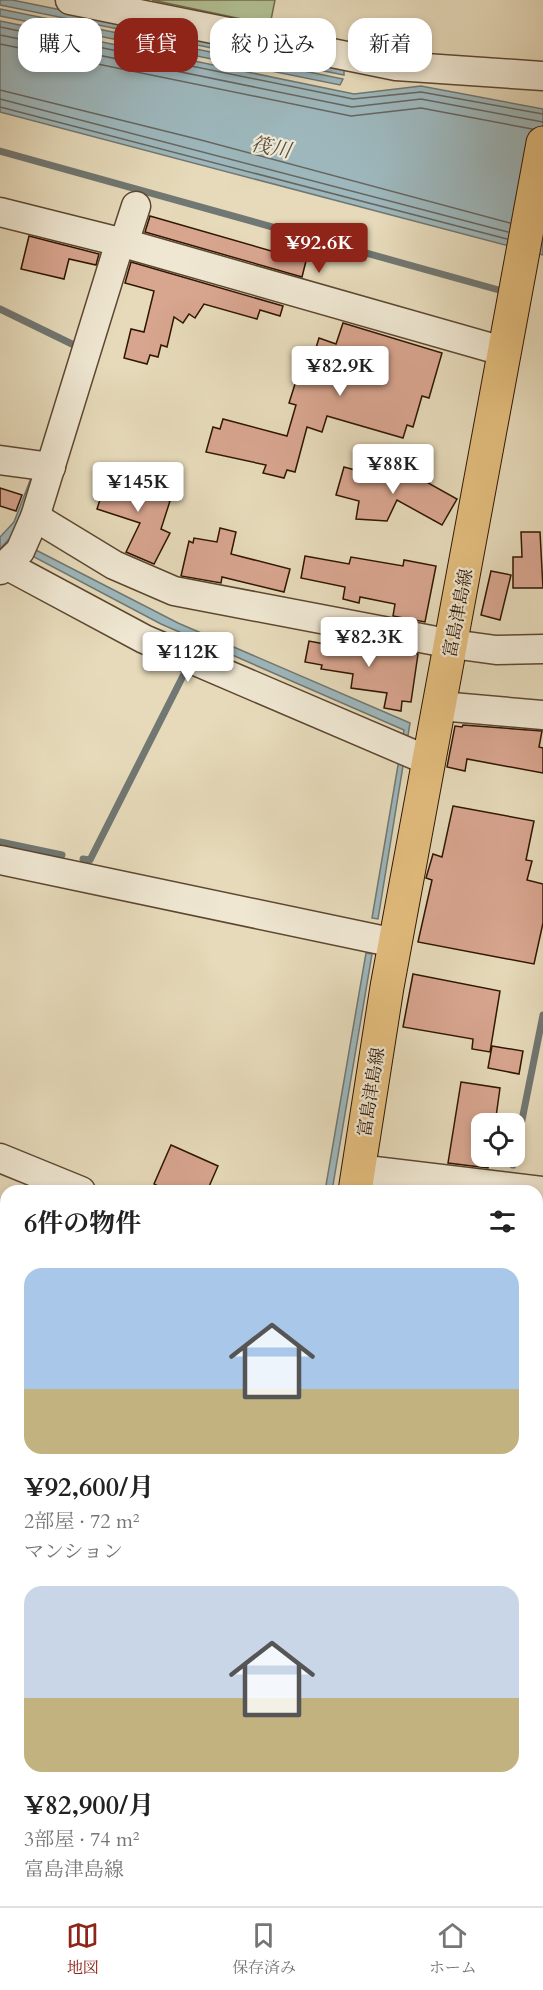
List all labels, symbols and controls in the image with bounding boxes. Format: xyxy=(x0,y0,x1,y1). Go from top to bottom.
chip: 購入 xyxy=(18,18,102,72)
chip: 賃貸 xyxy=(114,18,198,72)
chip: 絞り込み xyxy=(210,18,336,72)
chip: 新着 xyxy=(348,18,432,72)
water label: 筏川 xyxy=(249,130,295,165)
pin: ¥92.6K xyxy=(270,223,368,274)
text: ¥92.6K xyxy=(285,229,353,256)
pin: ¥82.9K xyxy=(291,346,389,397)
text: ¥82.9K xyxy=(306,352,374,379)
pin: ¥88K xyxy=(357,444,429,495)
text: ¥88K xyxy=(367,450,419,477)
pin: ¥145K xyxy=(96,462,180,513)
text: ¥145K xyxy=(107,468,169,495)
street label: 富島津島線 xyxy=(438,567,479,660)
pin: ¥82.3K xyxy=(320,617,418,668)
text: ¥82.3K xyxy=(335,623,403,650)
pin: ¥112K xyxy=(146,632,230,683)
text: ¥112K xyxy=(157,638,219,665)
street label: 富島津島線 xyxy=(352,1046,391,1138)
map controls xyxy=(471,1113,525,1167)
button: locate xyxy=(471,1113,525,1167)
icon: filters xyxy=(486,1205,519,1238)
text: 6件の物件 xyxy=(24,1206,141,1241)
icon: home xyxy=(218,1307,326,1415)
text: ¥92,600/月 xyxy=(24,1470,154,1505)
text: 2部屋 · 72 m² xyxy=(24,1508,140,1535)
text: マンション xyxy=(24,1538,123,1565)
icon: home xyxy=(218,1625,326,1733)
text: ¥82,900/月 xyxy=(24,1788,154,1823)
text: 3部屋 · 74 m² xyxy=(24,1826,140,1853)
text: 富島津島線 xyxy=(24,1856,124,1883)
tab: 地図 xyxy=(66,1919,99,1979)
tab: 保存済み xyxy=(232,1919,296,1979)
tab: ホーム xyxy=(429,1919,477,1979)

